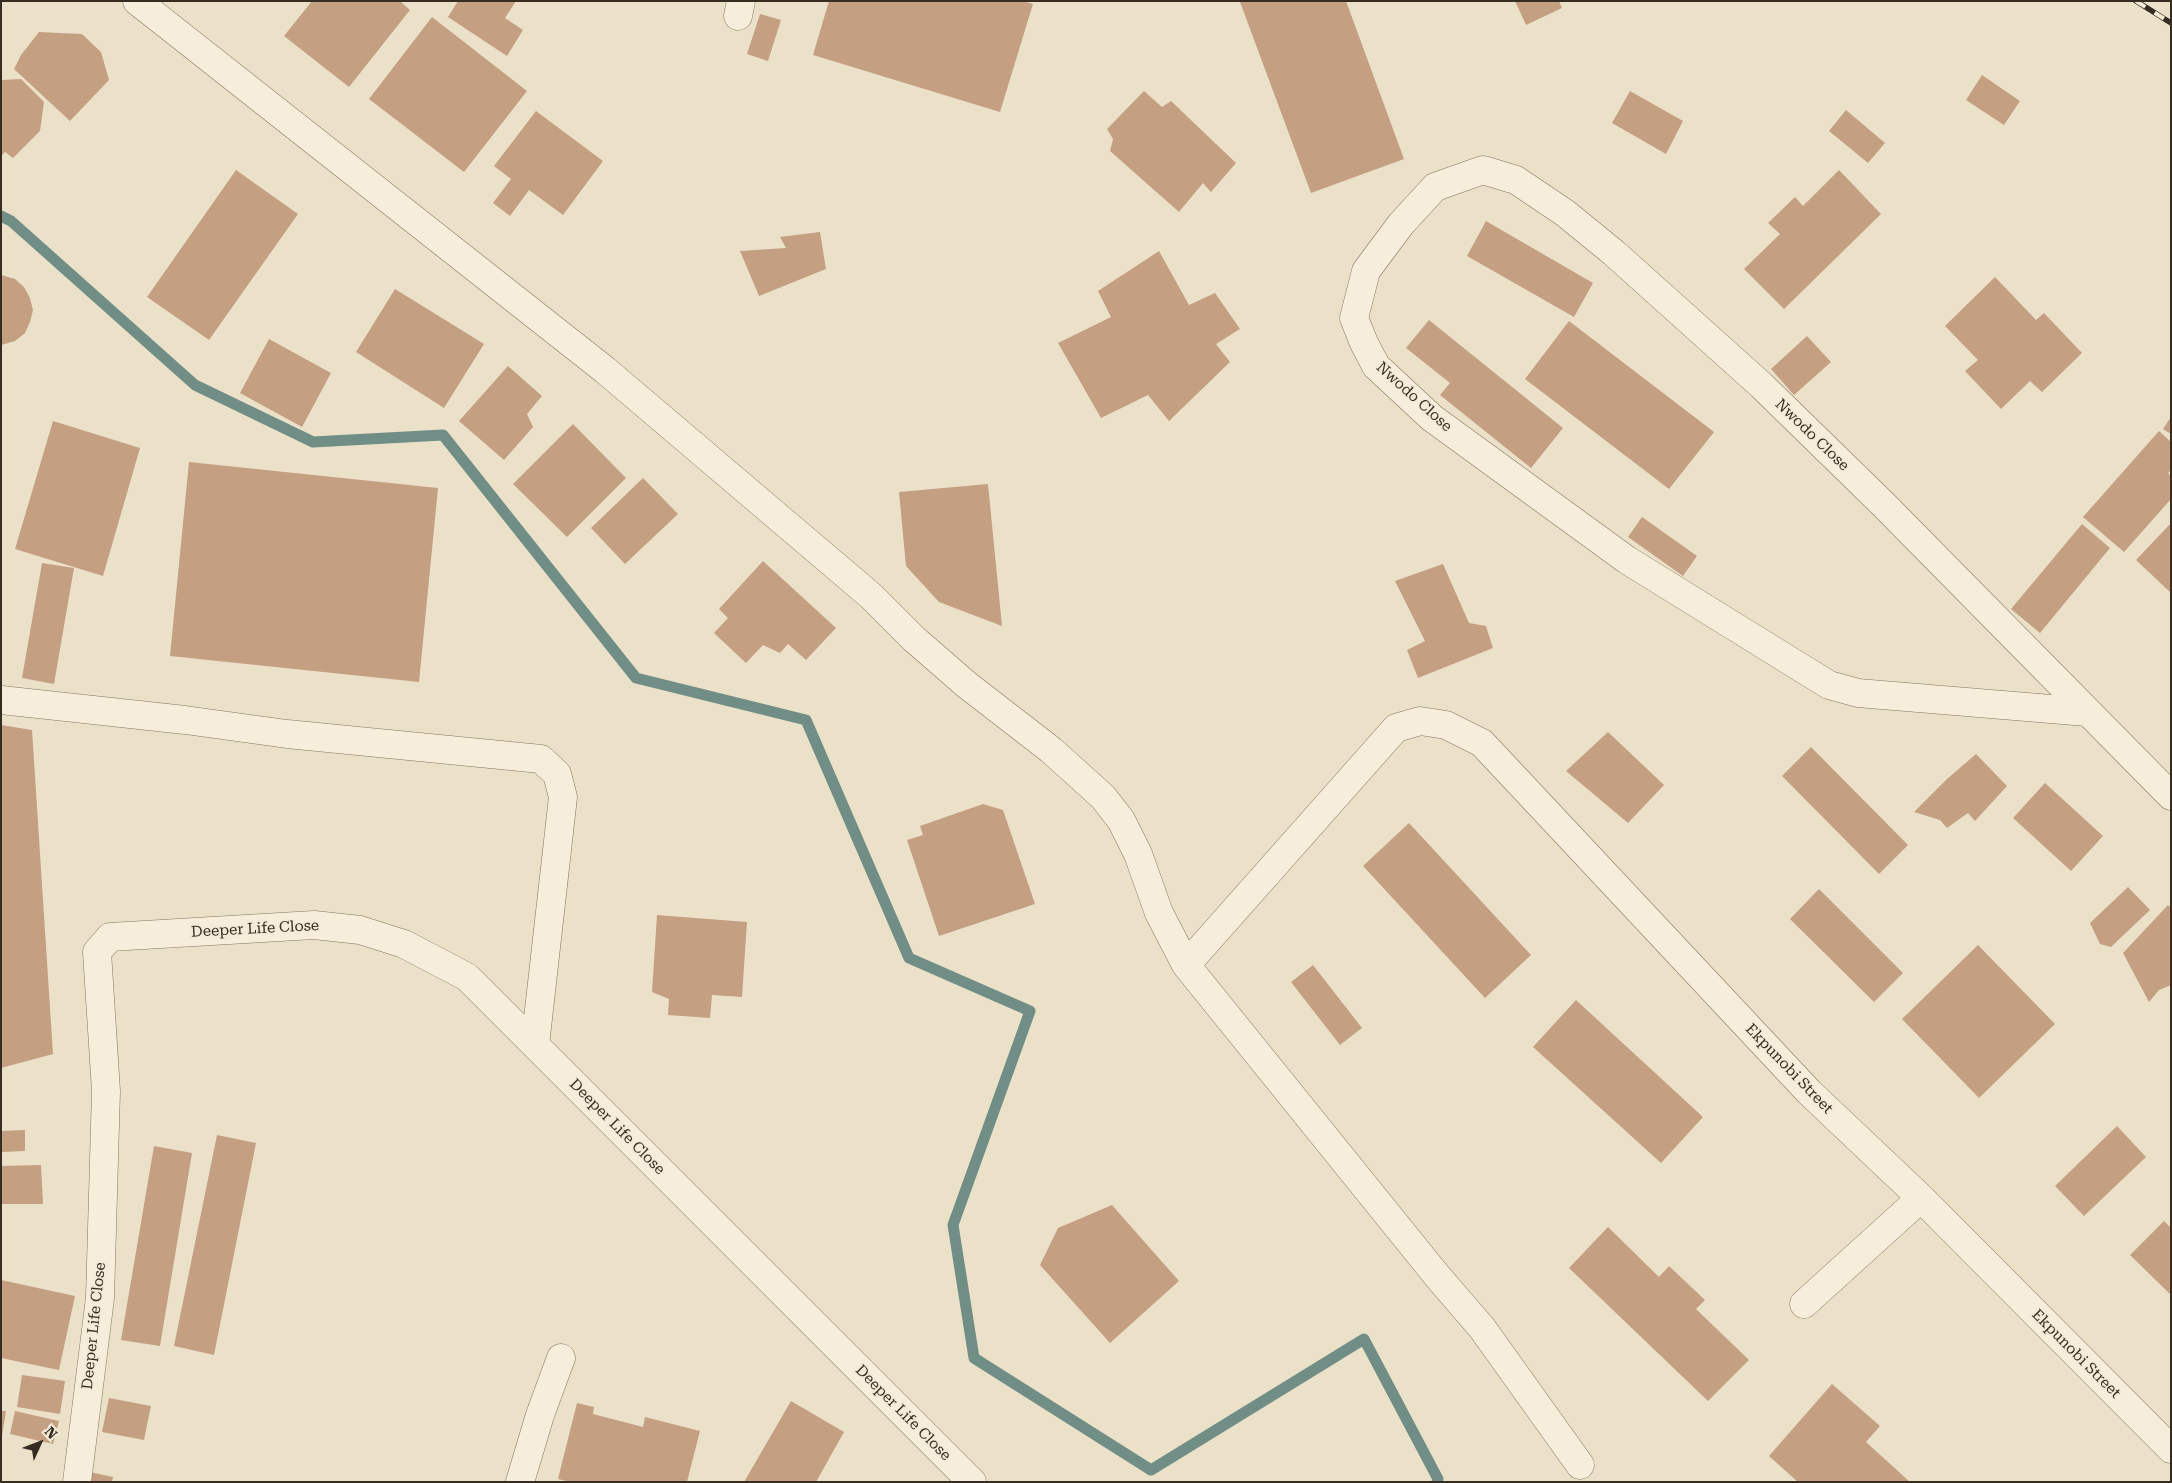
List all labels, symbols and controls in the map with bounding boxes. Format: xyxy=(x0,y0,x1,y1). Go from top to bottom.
street label: Nwodo Close xyxy=(1372,358,1456,436)
street label: Nwodo Close xyxy=(1771,395,1853,475)
street label: Deeper Life Close xyxy=(191,917,319,941)
street label: Ekpunobi Street xyxy=(1741,1020,1837,1118)
street label: Deeper Life Close xyxy=(565,1075,669,1179)
street label: Deeper Life Close xyxy=(78,1261,110,1391)
street label: Ekpunobi Street xyxy=(2028,1306,2124,1402)
street label: Deeper Life Close xyxy=(851,1361,955,1465)
north arrow xyxy=(15,1418,65,1468)
text: N xyxy=(41,1423,60,1442)

